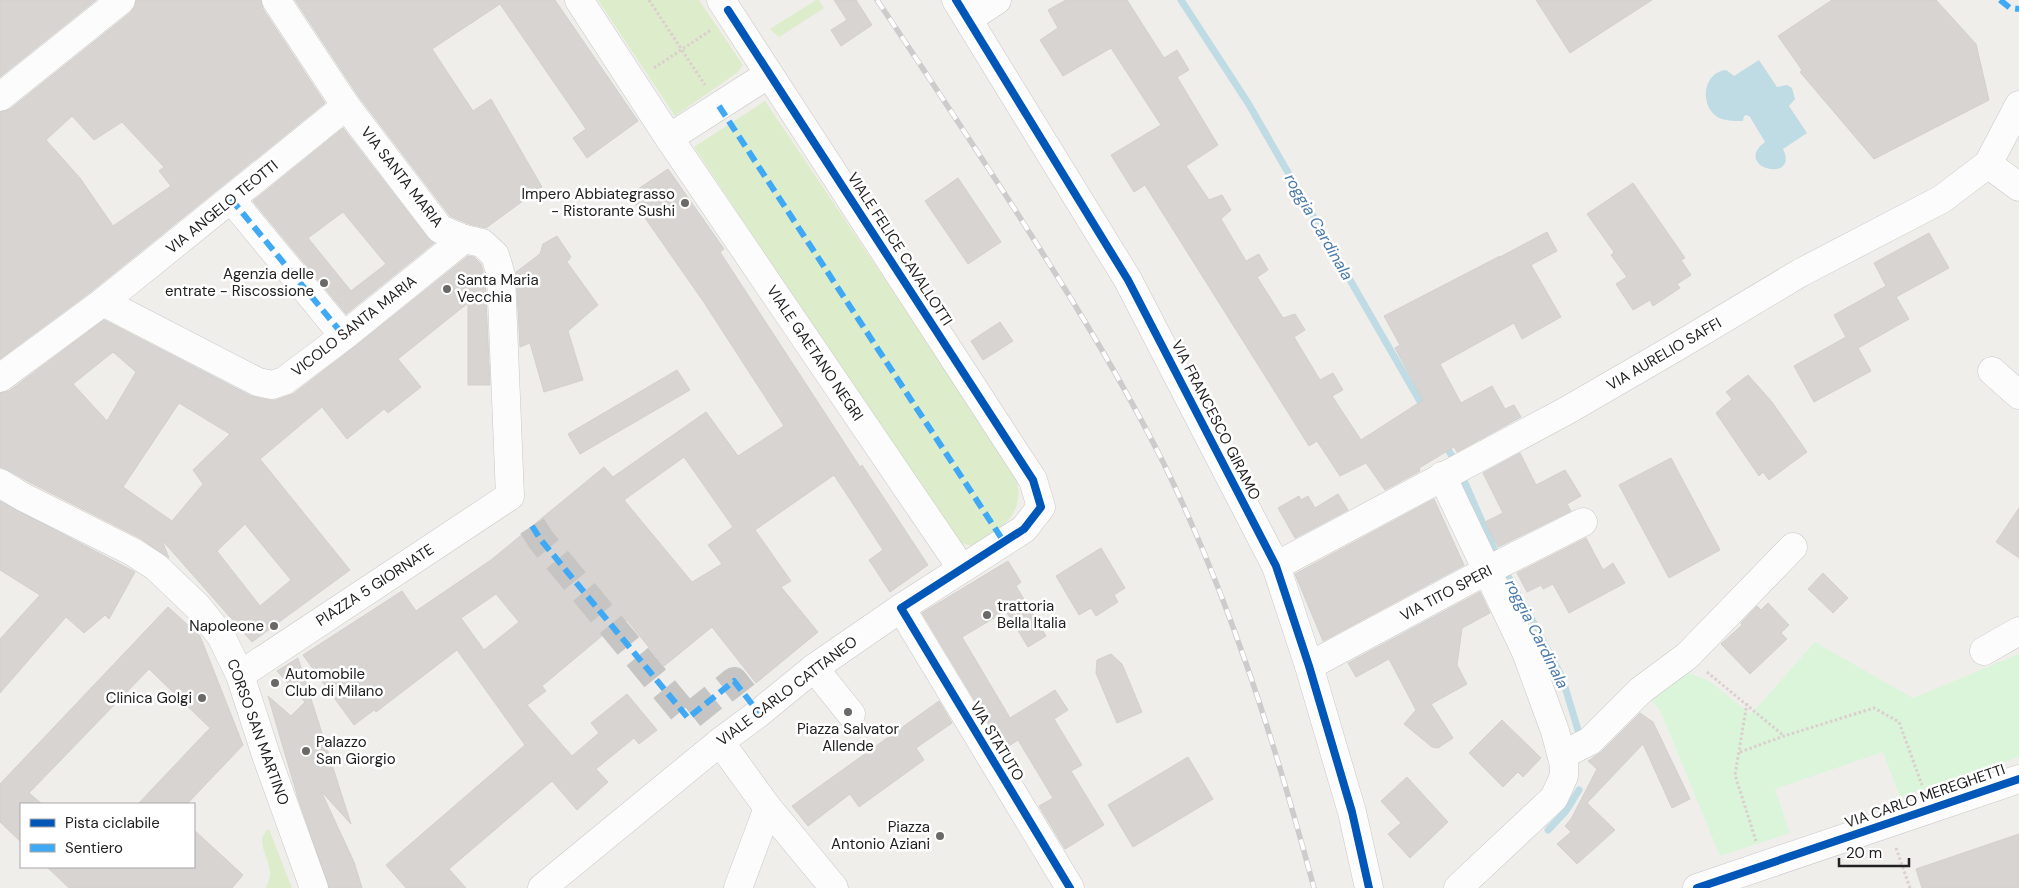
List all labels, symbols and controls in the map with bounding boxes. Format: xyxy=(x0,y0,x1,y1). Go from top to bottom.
street label: VIA SANTA MARIA xyxy=(356,123,448,232)
street label: VIA ANGELO TEOTTI xyxy=(162,156,282,258)
street label: VIALE FELICE CAVALLOTTI xyxy=(843,169,957,329)
water label: roggia Cardinala xyxy=(1280,170,1358,284)
place label: Impero Abbiategrasso - Ristorante Sushi xyxy=(522,184,675,221)
marker: Impero Abbiategrasso - Ristorante Sushi xyxy=(679,197,691,209)
place label: Agenzia delle entrate - Riscossione xyxy=(165,264,314,301)
place label: Santa Maria Vecchia xyxy=(457,270,539,307)
street label: VICOLO SANTA MARIA xyxy=(287,271,421,381)
marker: Agenzia delle entrate - Riscossione xyxy=(318,277,330,289)
street label: VIALE GAETANO NEGRI xyxy=(762,281,868,425)
marker: Santa Maria Vecchia xyxy=(441,283,453,295)
street label: VIA AURELIO SAFFI xyxy=(1603,313,1725,395)
street label: VIA FRANCESCO GIRAMO xyxy=(1167,337,1265,503)
street label: PIAZZA 5 GIORNATE xyxy=(312,539,438,631)
street label: VIA TITO SPERI xyxy=(1397,560,1495,626)
water label: roggia Cardinala xyxy=(1500,576,1574,692)
place label: trattoria Bella Italia xyxy=(997,596,1066,633)
marker: trattoria Bella Italia xyxy=(981,609,993,621)
place label: Napoleone xyxy=(189,616,264,636)
marker: Napoleone xyxy=(268,620,280,632)
street label: VIALE CARLO CATTANEO xyxy=(713,632,861,750)
street label: CORSO SAN MARTINO xyxy=(222,656,294,808)
place label: Automobile Club di Milano xyxy=(285,664,383,701)
marker: Automobile Club di Milano xyxy=(269,677,281,689)
place label: Clinica Golgi xyxy=(106,688,192,708)
marker: Clinica Golgi xyxy=(196,692,208,704)
street label: VIA STATUTO xyxy=(965,697,1029,785)
marker: Piazza Salvator Allende xyxy=(842,706,854,718)
place label: Piazza Salvator Allende xyxy=(797,719,900,756)
place label: Palazzo San Giorgio xyxy=(316,732,396,769)
marker: Palazzo San Giorgio xyxy=(300,745,312,757)
street label: VIA CARLO MEREGHETTI xyxy=(1842,759,2008,833)
legend xyxy=(20,803,195,868)
text: Pista ciclabile xyxy=(65,813,160,833)
place label: Piazza Antonio Aziani xyxy=(831,817,930,854)
marker: Piazza Antonio Aziani xyxy=(934,830,946,842)
scale bar xyxy=(1839,836,1909,868)
text: Sentiero xyxy=(65,838,123,858)
text: 20 m xyxy=(1846,843,1882,863)

